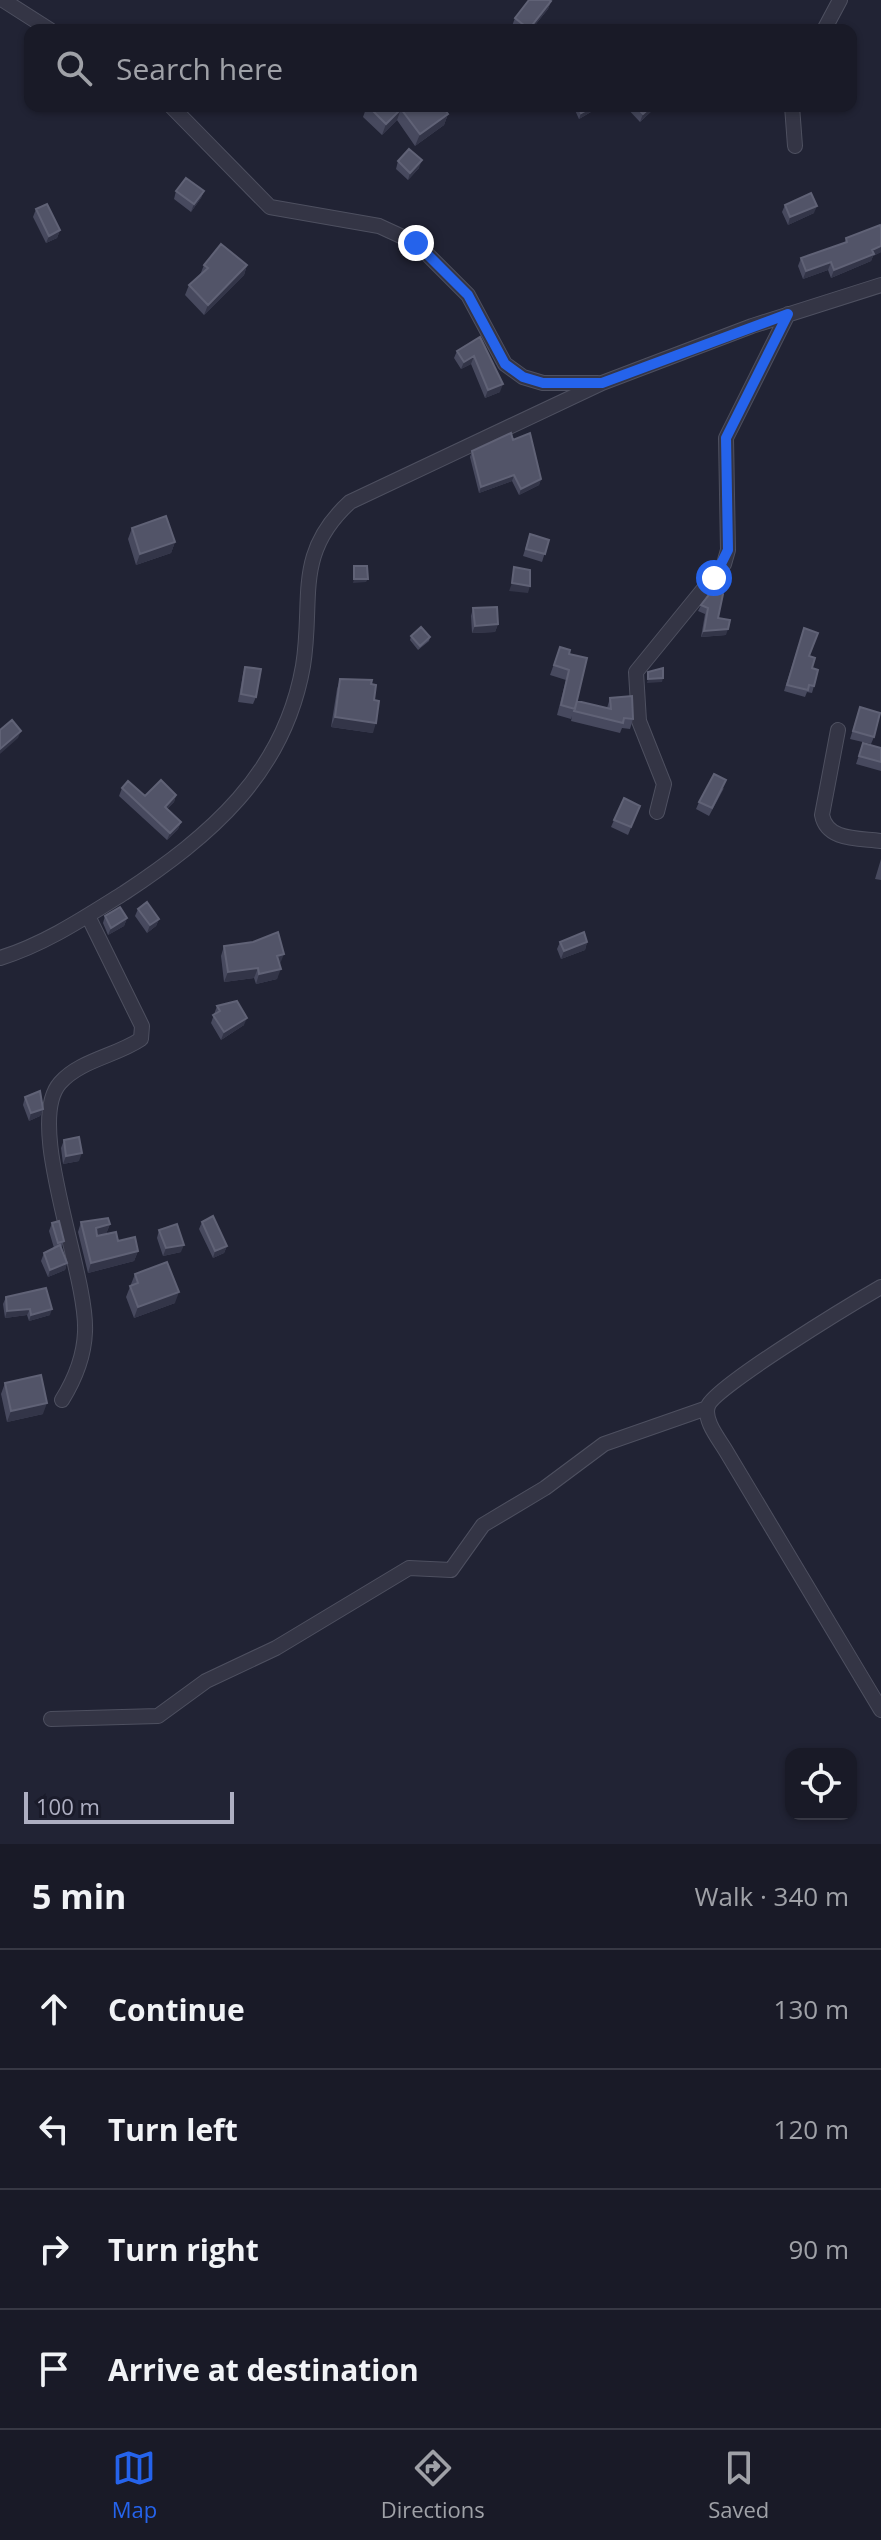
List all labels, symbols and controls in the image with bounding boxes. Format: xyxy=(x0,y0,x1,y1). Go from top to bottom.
search box xyxy=(24,24,857,112)
icon: search xyxy=(52,46,96,90)
text: Search here xyxy=(116,48,283,89)
route end xyxy=(398,225,434,261)
route start xyxy=(696,560,732,596)
map controls xyxy=(785,1748,857,1820)
button: locate xyxy=(785,1748,857,1820)
scale bar xyxy=(24,1788,234,1824)
text: 100 m xyxy=(36,1791,100,1821)
text: 5 min xyxy=(32,1873,126,1919)
text: Walk · 340 m xyxy=(695,1878,849,1914)
icon: ahead xyxy=(32,1987,76,2031)
text: Continue xyxy=(108,1989,245,2030)
text: 130 m xyxy=(774,1991,849,2027)
icon: left xyxy=(32,2107,76,2151)
text: Turn left xyxy=(108,2109,238,2150)
text: 120 m xyxy=(774,2111,849,2147)
icon: right xyxy=(32,2227,76,2271)
text: Turn right xyxy=(108,2229,259,2270)
text: 90 m xyxy=(788,2231,849,2267)
icon: arrive xyxy=(32,2347,76,2391)
text: Arrive at destination xyxy=(108,2349,419,2390)
tab: Map xyxy=(112,2446,157,2524)
tab: Directions xyxy=(381,2446,485,2524)
tab: Saved xyxy=(708,2446,769,2524)

